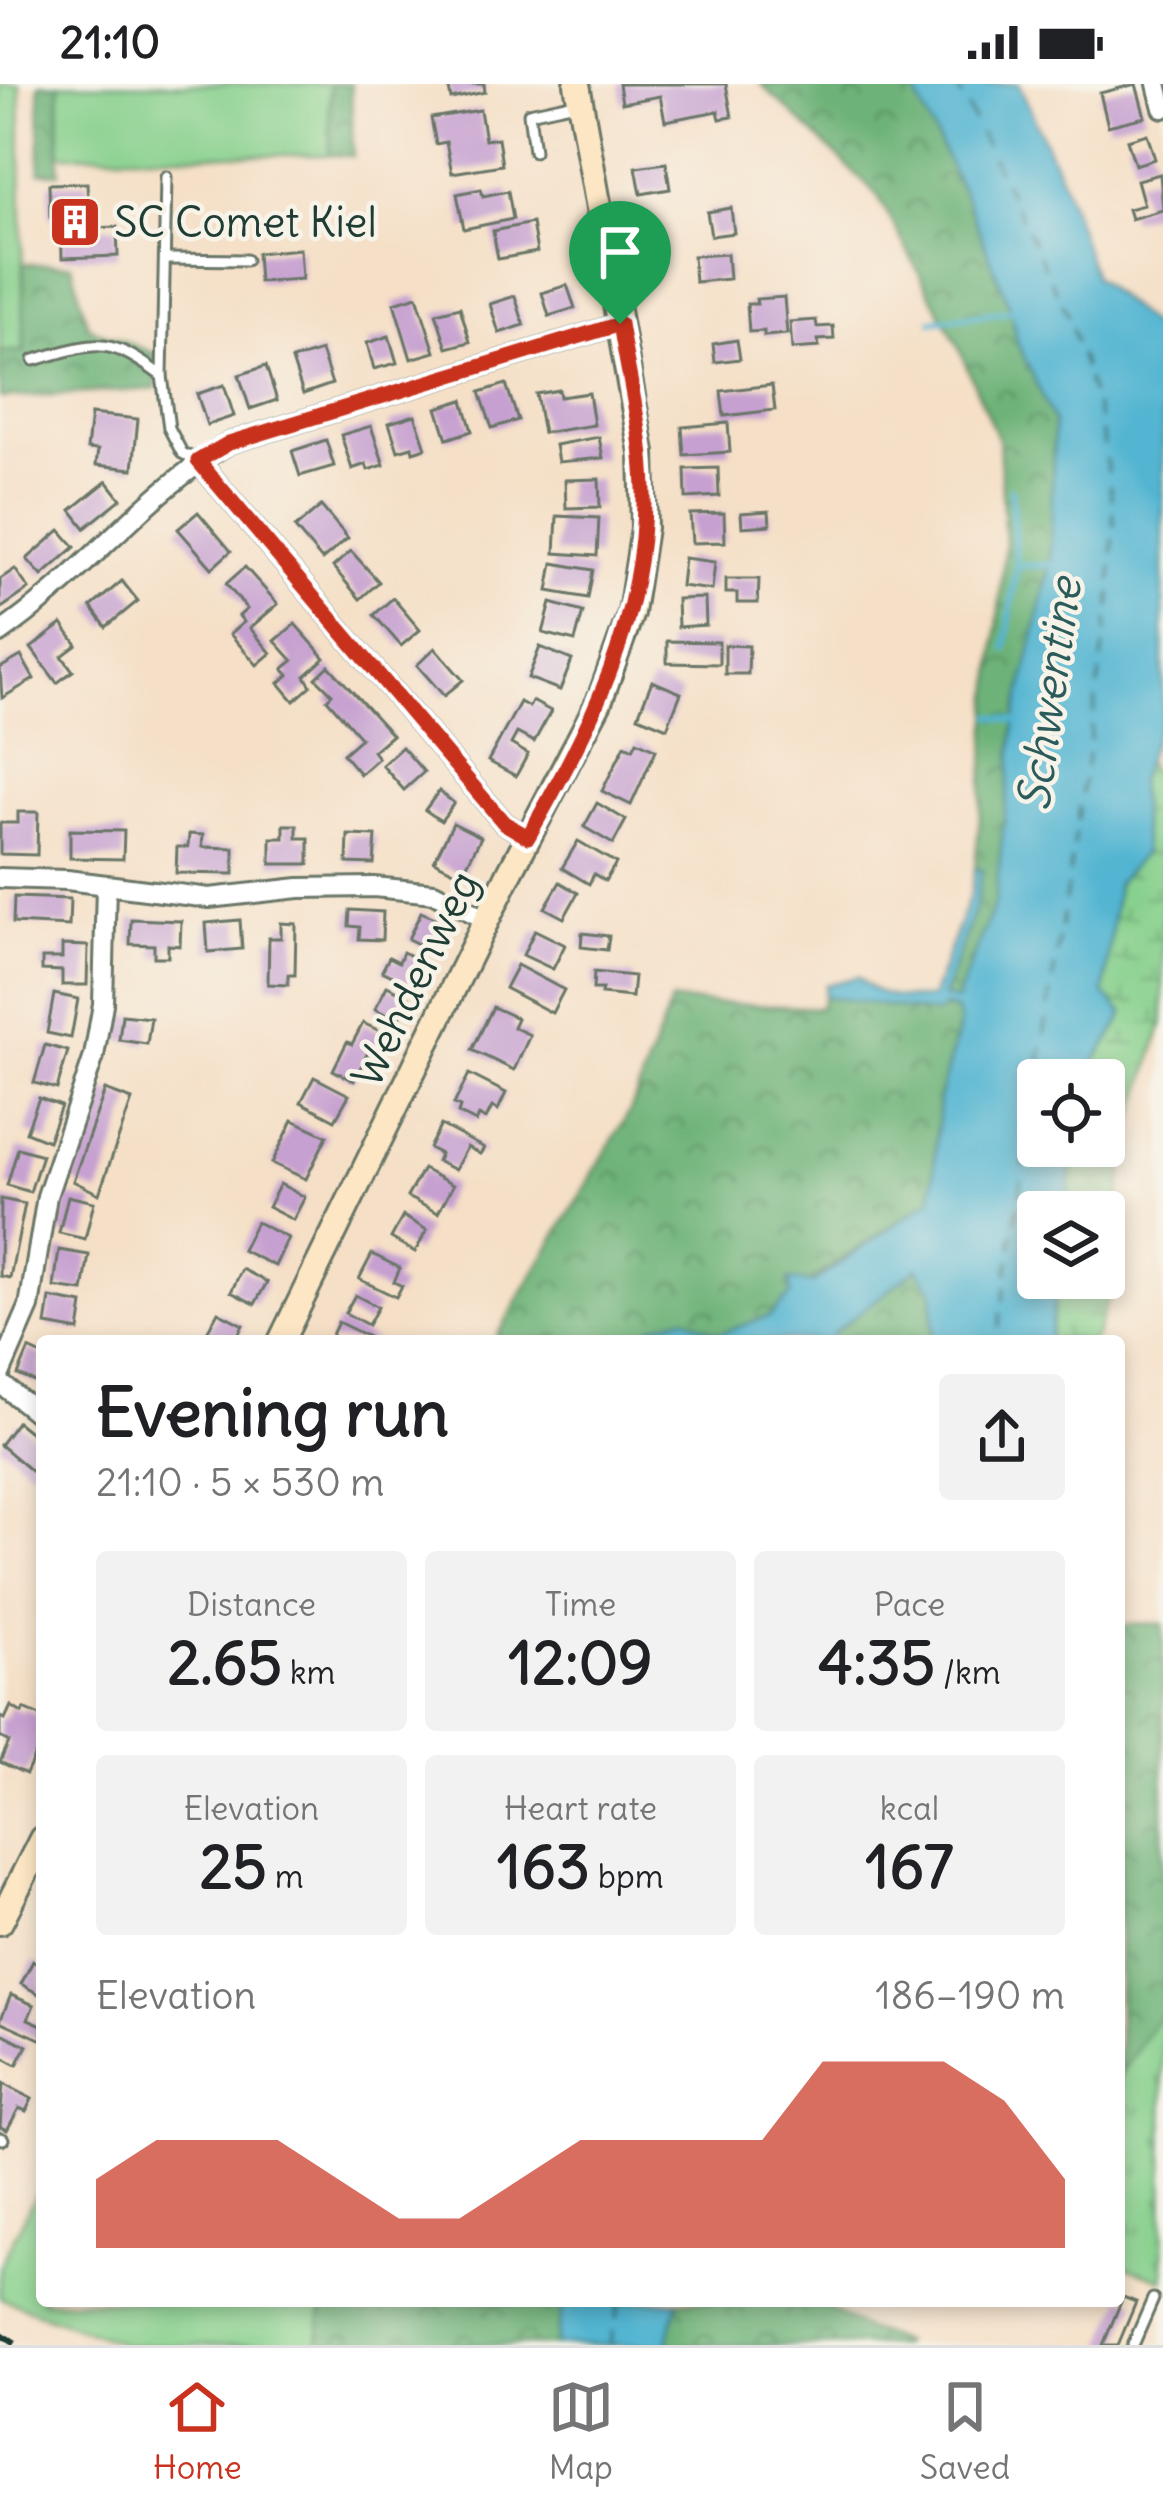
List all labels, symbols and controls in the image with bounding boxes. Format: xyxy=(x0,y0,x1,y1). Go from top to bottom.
text: 21:10 xyxy=(60,14,160,70)
building icon: SC Comet Kiel xyxy=(47,194,103,250)
place label: SC Comet Kiel xyxy=(114,196,377,248)
pin xyxy=(569,201,671,324)
icon: arrive xyxy=(587,219,653,285)
water label: Schwentine xyxy=(1005,571,1093,814)
street label: Wehdenweg xyxy=(340,863,490,1095)
map controls xyxy=(1017,1059,1125,1299)
button: locate xyxy=(1017,1059,1125,1167)
button: layers xyxy=(1017,1191,1125,1299)
text: Evening run xyxy=(96,1371,449,1454)
button: share xyxy=(939,1374,1065,1500)
text: 21:10 · 5 × 530 m xyxy=(96,1458,384,1507)
text: Distance xyxy=(187,1583,316,1625)
text: Time xyxy=(545,1583,616,1625)
text: Pace xyxy=(874,1583,945,1625)
text: 2.65 xyxy=(167,1625,282,1700)
text: 12:09 xyxy=(508,1625,653,1700)
text: 4:35 xyxy=(818,1625,935,1700)
text: km xyxy=(282,1651,336,1693)
text: /km xyxy=(935,1651,1001,1693)
text: Elevation xyxy=(184,1787,319,1829)
text: Heart rate xyxy=(504,1787,657,1829)
text: kcal xyxy=(880,1787,939,1829)
text: 25 xyxy=(199,1829,267,1904)
text: 163 xyxy=(497,1829,590,1904)
text: 167 xyxy=(866,1829,953,1904)
text: m xyxy=(267,1855,304,1897)
text: bpm xyxy=(590,1855,664,1897)
text: Elevation xyxy=(96,1971,256,2020)
text: 186–190 m xyxy=(875,1971,1065,2020)
tab: Home xyxy=(153,2374,242,2488)
tab: Map xyxy=(548,2374,614,2488)
tab: Saved xyxy=(920,2374,1010,2488)

